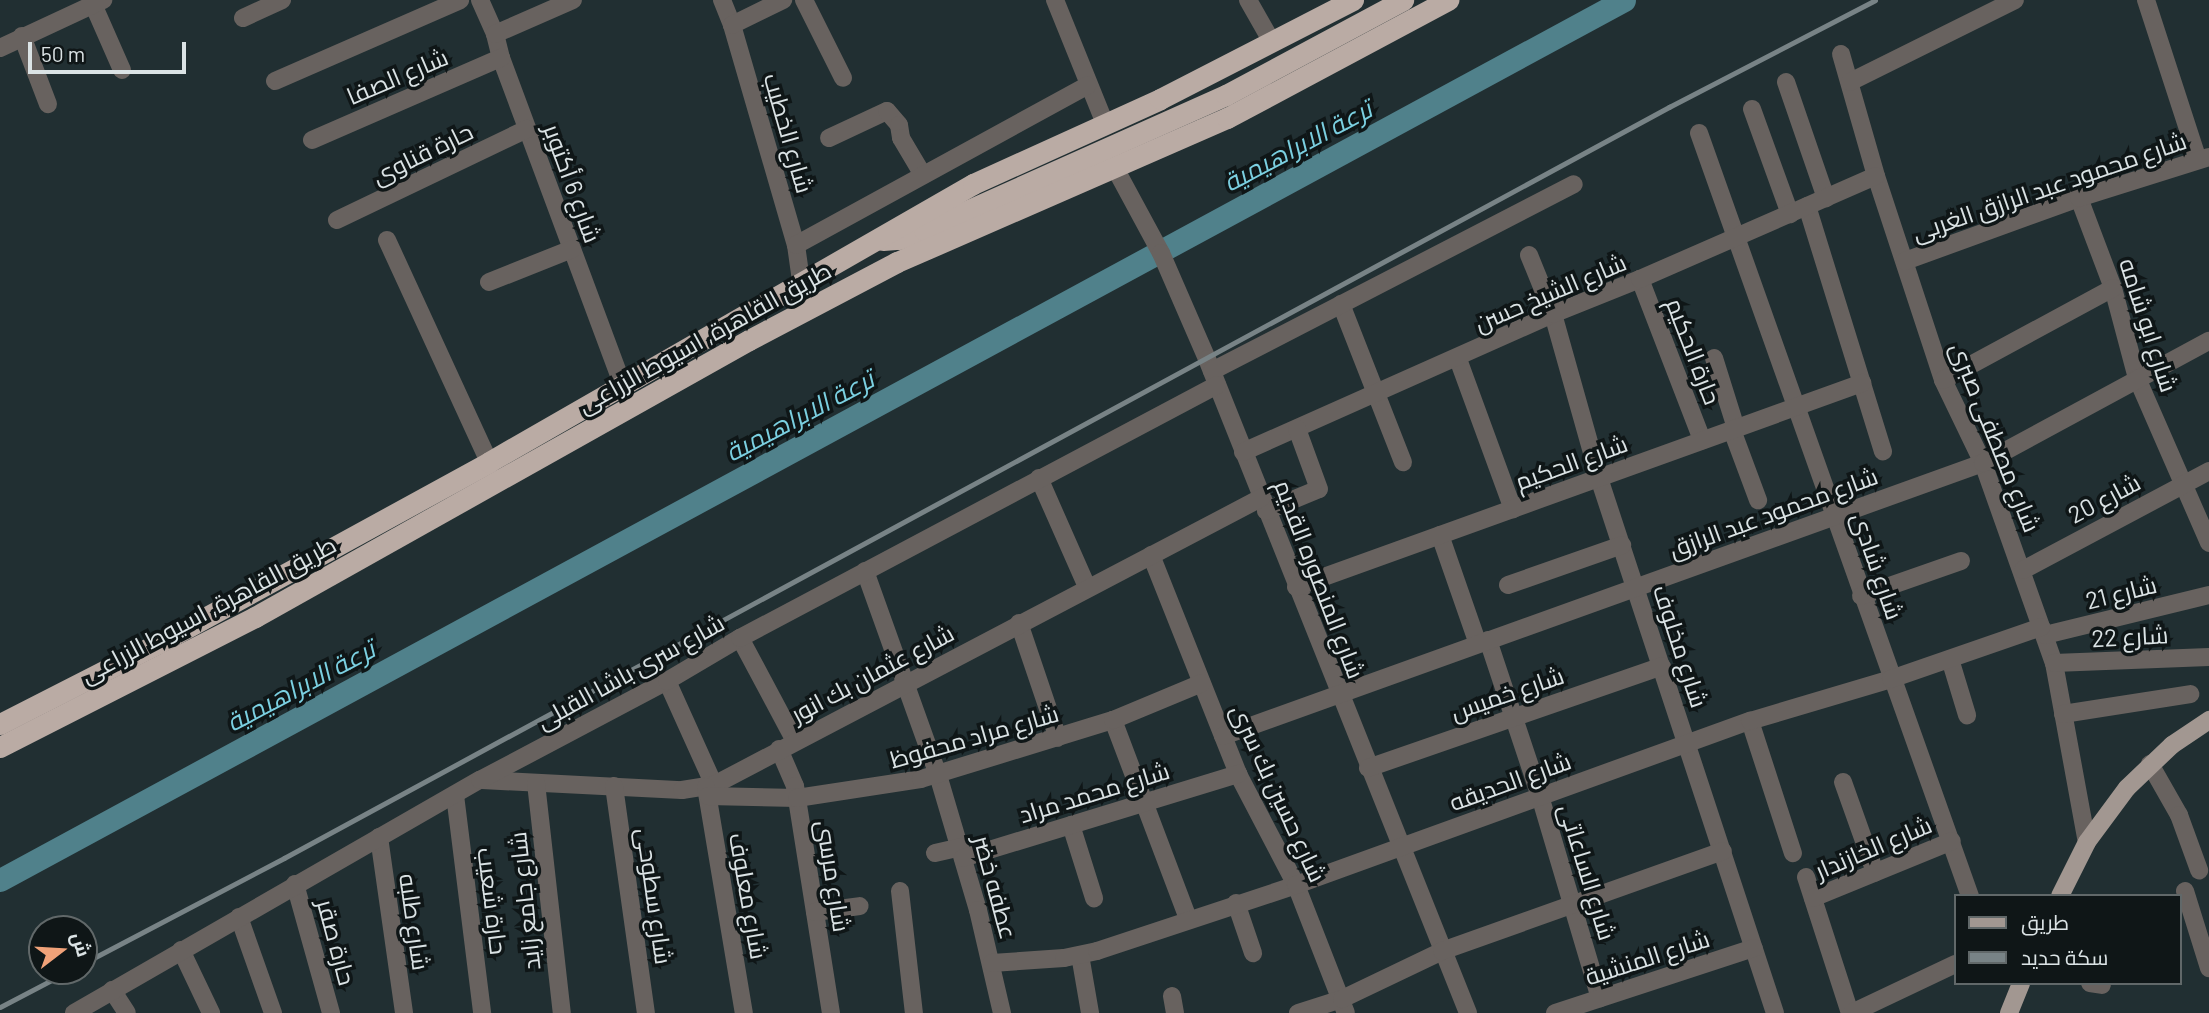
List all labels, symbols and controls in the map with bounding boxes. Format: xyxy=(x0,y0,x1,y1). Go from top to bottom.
scale bar xyxy=(32,28,189,72)
text: 50 m xyxy=(41,41,85,66)
street label: شارع الصفا xyxy=(342,42,452,110)
street label: شارع الخطيب xyxy=(758,70,820,196)
water label: ترعة الابراهيمية xyxy=(1217,93,1377,197)
street label: حارة قناوى xyxy=(367,116,477,190)
street label: شارع 6 أكتوبر xyxy=(538,120,608,246)
street label: شارع محمود عبد الرازق الغربى xyxy=(1908,125,2190,247)
street label: شارع الشيخ حسن xyxy=(1470,247,1630,337)
street label: شارع ابو شامه xyxy=(2114,254,2184,396)
street label: طريق القاهرة, اسيوط الزراعى xyxy=(572,255,836,419)
street label: حارة الحكيم xyxy=(1661,294,1727,408)
street label: شارع مصطفى صبرى xyxy=(1945,338,2047,536)
water label: ترعة الابراهيمية xyxy=(719,363,879,467)
street label: شارع الحكيم xyxy=(1511,428,1631,496)
street label: شارع محمود عبد الرازق xyxy=(1665,461,1881,563)
street label: شارع 20 xyxy=(2063,467,2145,529)
street label: شارع المنصوره القديم xyxy=(1269,476,1371,682)
street label: شارع شادى xyxy=(1846,509,1910,623)
street label: طريق القاهرة, اسيوط الزراعى xyxy=(75,529,341,689)
street label: شارع 21 xyxy=(2082,569,2160,615)
street label: شارع مخلوف xyxy=(1648,581,1714,711)
street label: شارع سرى باشا القبلى xyxy=(531,607,729,735)
street label: شارع عثمان بك انور xyxy=(786,618,958,728)
street label: شارع 22 xyxy=(2091,620,2169,652)
water label: ترعة الابراهيمية xyxy=(220,633,380,737)
street label: شارع خميس xyxy=(1447,660,1567,726)
street label: شارع مراد محفوظ xyxy=(886,698,1062,774)
street label: شارع حسين بك سرى xyxy=(1225,700,1333,886)
street label: شارع الحديقه xyxy=(1445,746,1575,816)
street label: شارع محمد مراد xyxy=(1015,755,1173,829)
street label: شارع الساعاتى xyxy=(1554,800,1622,944)
street label: شارع الخازندار xyxy=(1810,809,1936,885)
street label: شارع مرسى xyxy=(811,818,857,934)
street label: شارع سطوحى xyxy=(631,826,679,966)
street label: شارع جامع زايد xyxy=(502,830,546,972)
street label: شارع معلوف xyxy=(724,830,774,962)
street label: عطفه خضر xyxy=(968,832,1024,942)
street label: حارة شعيب xyxy=(472,846,514,956)
street label: شارع طلبه xyxy=(394,872,436,972)
legend xyxy=(1954,894,2181,985)
street label: حارة صقر xyxy=(312,896,362,988)
text: طريق xyxy=(2021,909,2069,934)
north arrow xyxy=(28,915,98,985)
street label: شارع المنشية xyxy=(1581,923,1713,991)
text: ش xyxy=(67,929,96,959)
text: سكة حديد xyxy=(2021,944,2108,969)

